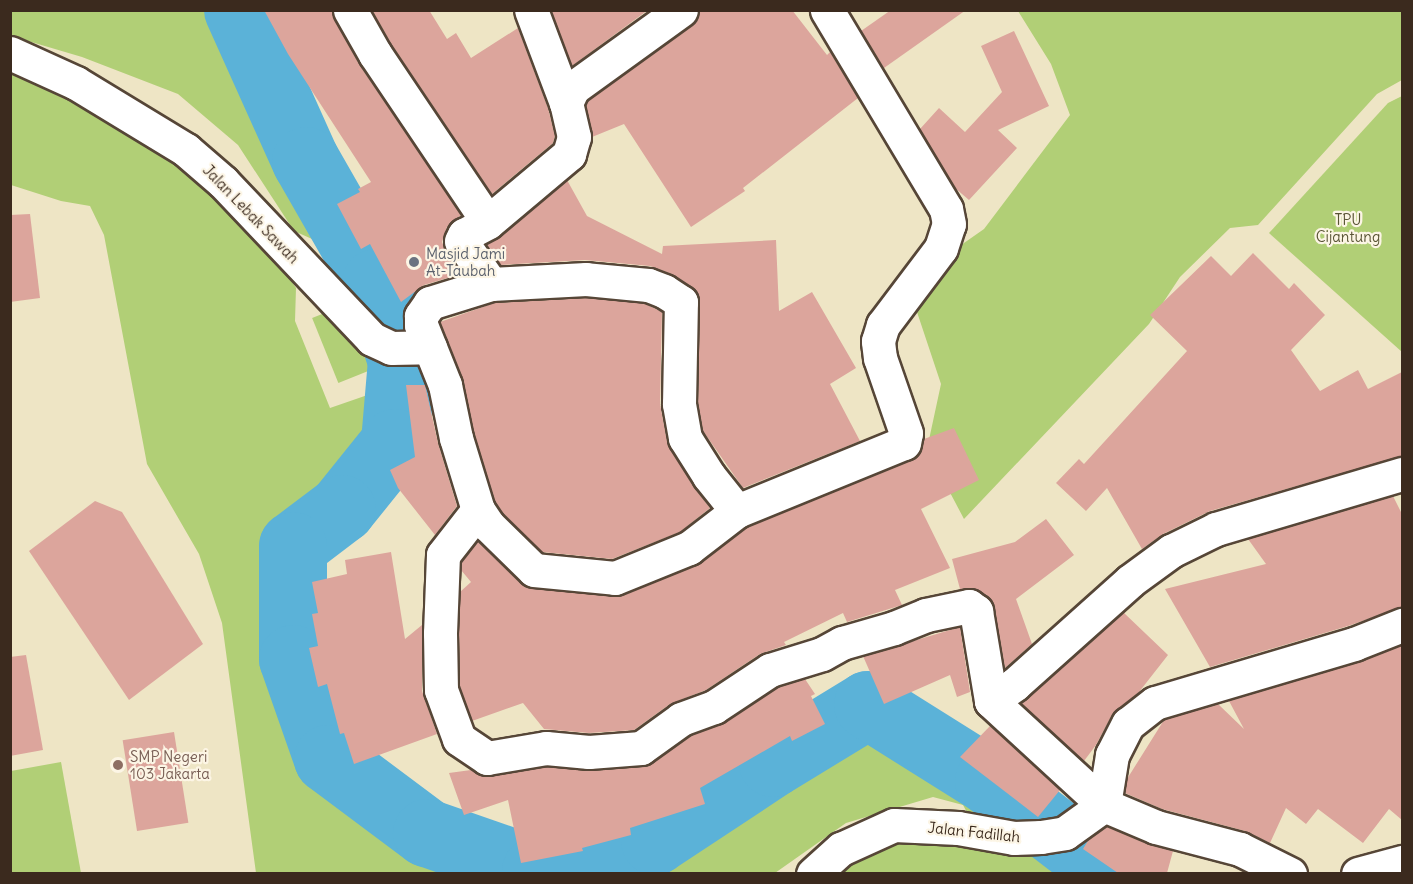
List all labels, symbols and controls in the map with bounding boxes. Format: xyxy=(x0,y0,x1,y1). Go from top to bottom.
street label: Jalan Lebak Sawah xyxy=(199,161,303,267)
park label: TPU Cijantung xyxy=(1316,210,1380,245)
place label: Masjid Jami At-Taubah xyxy=(426,244,505,279)
marker: Masjid Jami At-Taubah xyxy=(407,255,421,269)
place label: SMP Negeri 103 Jakarta xyxy=(130,747,210,782)
marker: SMP Negeri 103 Jakarta xyxy=(111,758,125,772)
street label: Jalan Fadillah xyxy=(927,818,1021,846)

